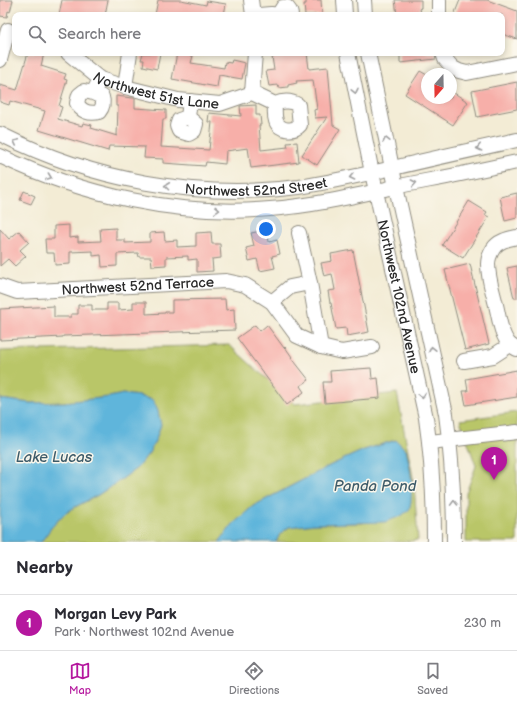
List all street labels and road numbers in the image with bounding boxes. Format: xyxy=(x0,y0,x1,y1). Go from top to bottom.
street label: Northwest 51st Lane xyxy=(89,69,220,113)
street label: Northwest 52nd Street xyxy=(184,174,329,200)
street label: Northwest 102nd Avenue xyxy=(374,218,424,375)
street label: Northwest 52nd Terrace xyxy=(61,274,215,299)

